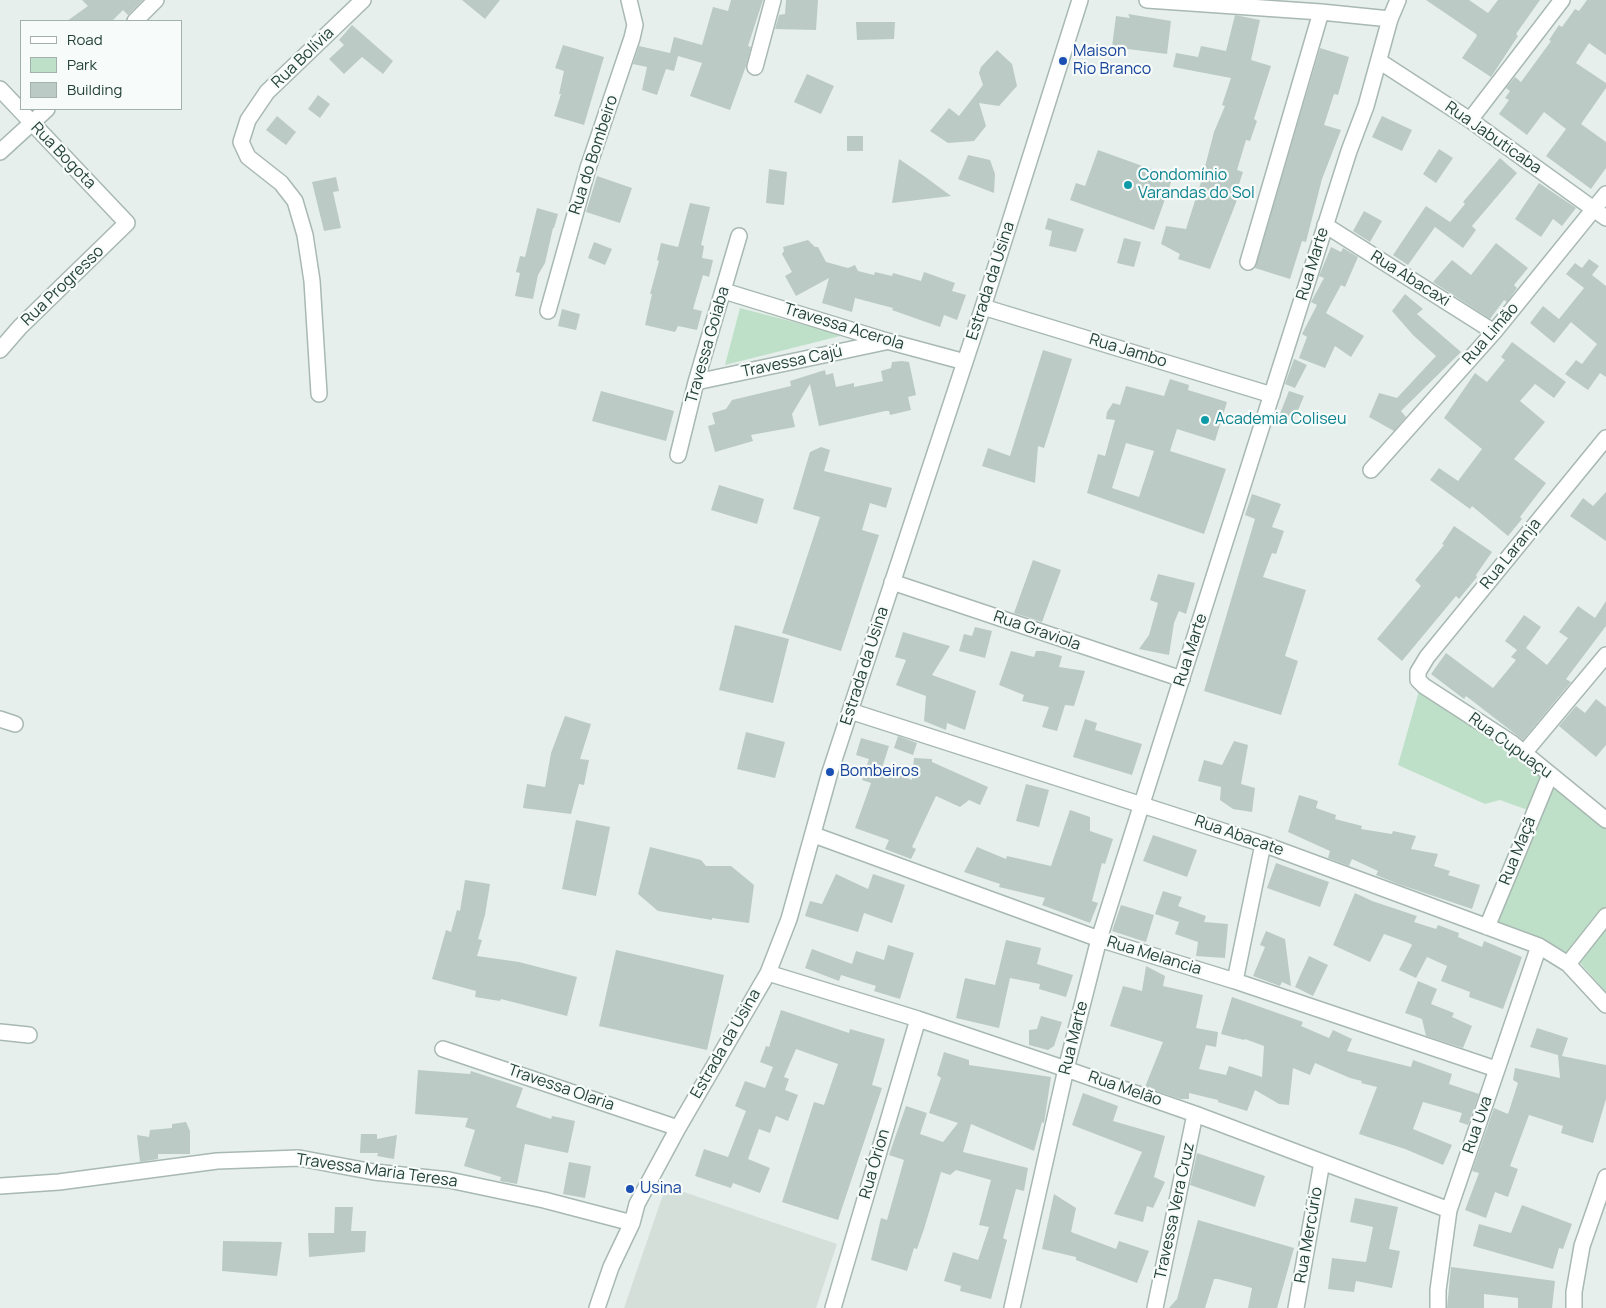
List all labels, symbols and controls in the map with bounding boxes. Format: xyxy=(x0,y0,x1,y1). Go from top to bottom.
legend xyxy=(20,20,182,110)
street label: Rua Bolívia xyxy=(268,24,338,92)
text: Road xyxy=(67,29,103,50)
place label: Maison Rio Branco xyxy=(1073,42,1151,80)
text: Park xyxy=(67,54,97,75)
marker: Maison Rio Branco xyxy=(1057,55,1069,67)
text: Building xyxy=(67,79,122,100)
street label: Rua do Bombeiro xyxy=(566,93,622,217)
street label: Rua Jabuticaba xyxy=(1441,98,1545,178)
street label: Rua Bogota xyxy=(27,119,99,193)
place label: Condomínio Varandas do Sol xyxy=(1138,166,1255,204)
marker: Condomínio Varandas do Sol xyxy=(1122,179,1134,191)
street label: Estrada da Usina xyxy=(963,219,1019,343)
street label: Rua Marte xyxy=(1293,225,1333,303)
street label: Rua Progresso xyxy=(18,242,108,330)
street label: Rua Abacaxi xyxy=(1367,247,1453,311)
street label: Travessa Goiaba xyxy=(682,284,734,406)
street label: Rua Limão xyxy=(1459,299,1523,369)
street label: Travessa Acerola xyxy=(782,300,906,354)
street label: Rua Jambo xyxy=(1087,330,1169,372)
street label: Travessa Cajú xyxy=(740,342,844,382)
place label: Academia Coliseu xyxy=(1215,410,1346,430)
marker: Academia Coliseu xyxy=(1199,414,1211,426)
street label: Rua Laranja xyxy=(1477,515,1545,593)
street label: Estrada da Usina xyxy=(837,604,893,728)
street label: Rua Graviola xyxy=(991,607,1083,655)
street label: Rua Marte xyxy=(1170,611,1212,689)
street label: Rua Cupuaçu xyxy=(1464,709,1556,783)
place label: Bombeiros xyxy=(840,762,919,782)
marker: Bombeiros xyxy=(824,766,836,778)
street label: Rua Abacate xyxy=(1192,812,1286,860)
street label: Rua Maçã xyxy=(1496,814,1540,888)
street label: Rua Melancia xyxy=(1104,933,1204,979)
street label: Estrada da Usina xyxy=(687,986,765,1102)
street label: Rua Marte xyxy=(1056,999,1092,1077)
street label: Travessa Olaria xyxy=(505,1061,617,1115)
street label: Rua Melão xyxy=(1086,1067,1164,1111)
street label: Rua Uva xyxy=(1459,1094,1497,1156)
street label: Rua Órion xyxy=(856,1127,894,1201)
street label: Travessa Vera Cruz xyxy=(1151,1141,1199,1281)
street label: Travessa Maria Teresa xyxy=(295,1150,459,1192)
place label: Usina xyxy=(640,1179,682,1199)
marker: Usina xyxy=(624,1183,636,1195)
street label: Rua Mercúrio xyxy=(1291,1185,1327,1285)

